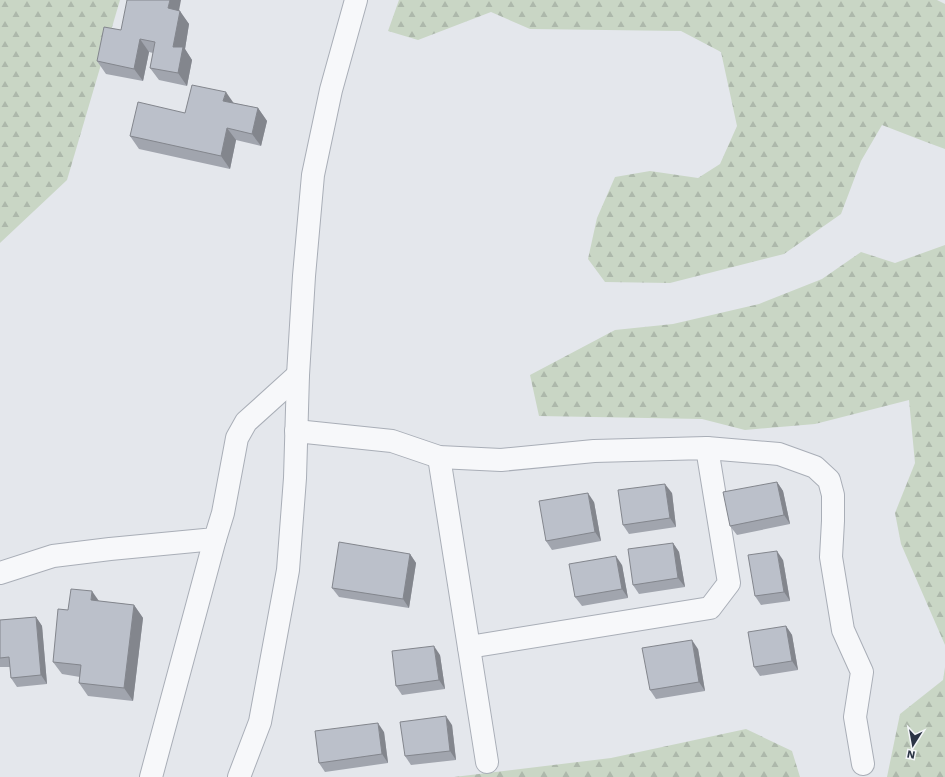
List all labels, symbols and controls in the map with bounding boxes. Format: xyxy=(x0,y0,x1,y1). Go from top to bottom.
north arrow xyxy=(893,725,933,765)
text: N xyxy=(906,747,916,761)

